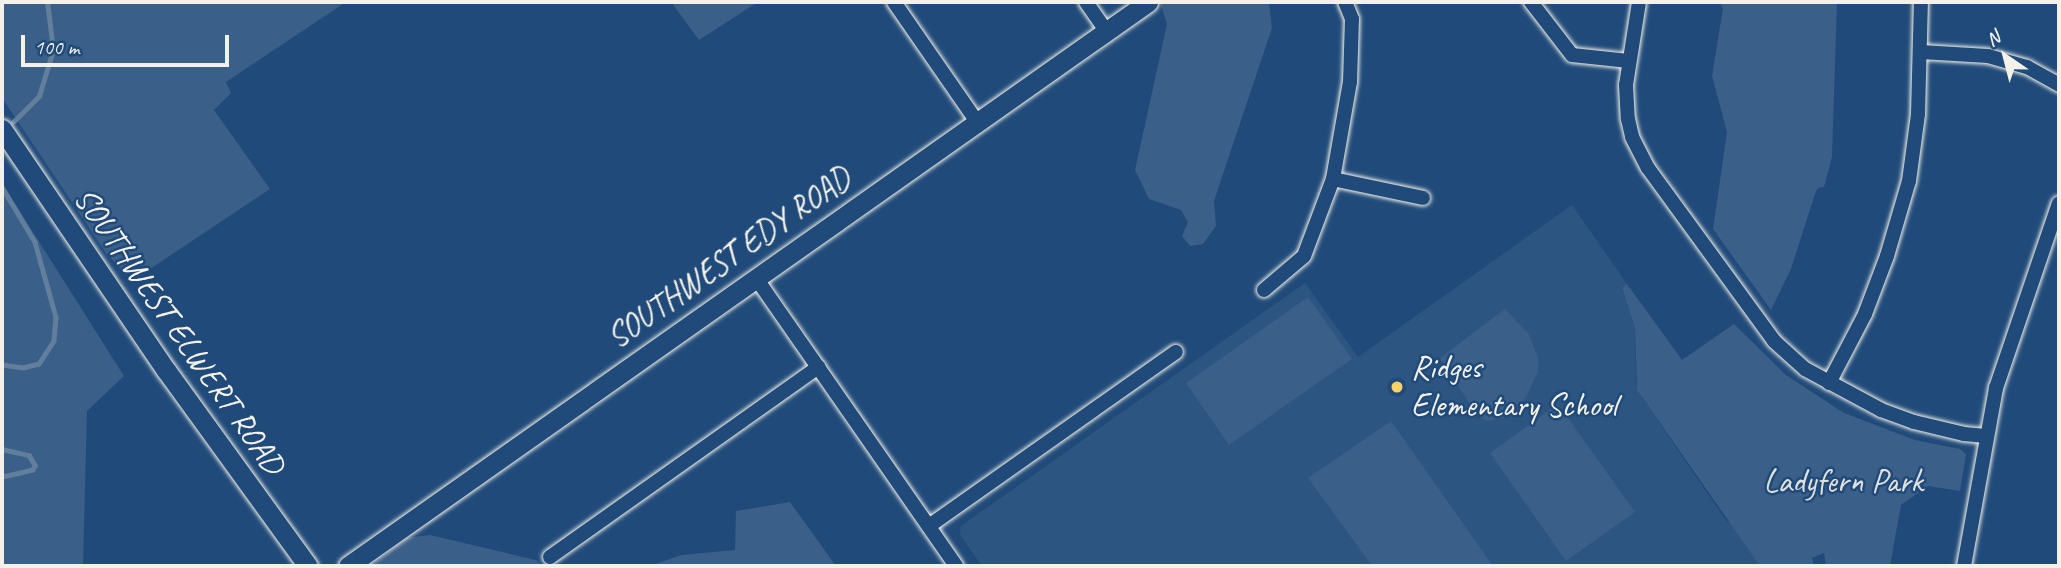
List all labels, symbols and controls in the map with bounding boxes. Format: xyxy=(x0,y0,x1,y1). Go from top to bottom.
scale bar xyxy=(24,21,233,65)
north arrow xyxy=(1970,21,2040,91)
text: N xyxy=(1981,26,2005,52)
text: 100 m xyxy=(34,34,79,60)
street label: SOUTHWEST EDY ROAD xyxy=(598,158,860,358)
street label: SOUTHWEST ELWERT ROAD xyxy=(65,180,293,482)
place label: Ridges Elementary School xyxy=(1411,348,1617,426)
marker: Ridges Elementary School xyxy=(1389,379,1405,395)
park label: Ladyfern Park xyxy=(1763,462,1923,502)

